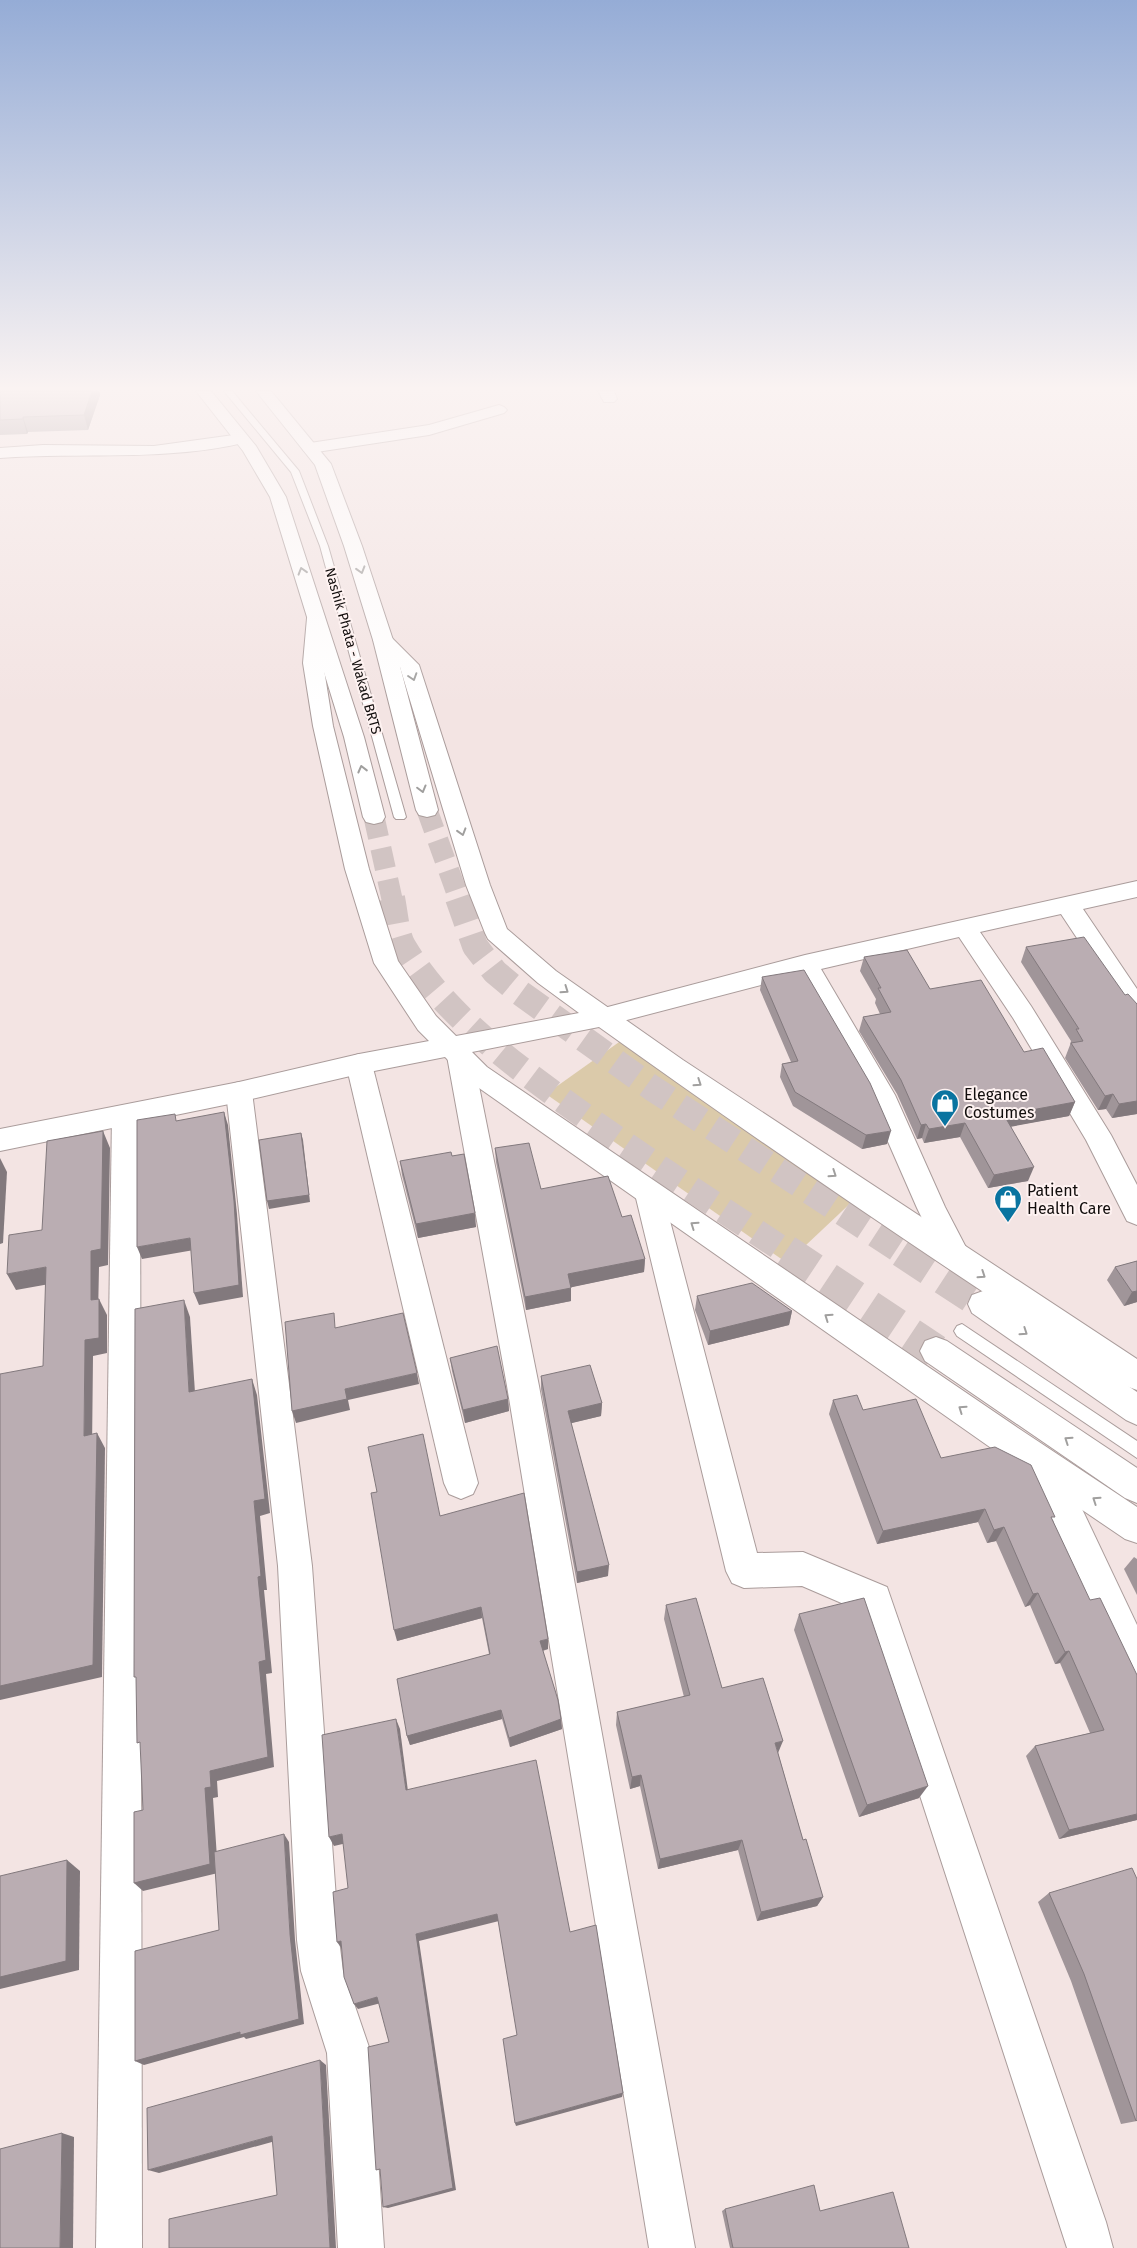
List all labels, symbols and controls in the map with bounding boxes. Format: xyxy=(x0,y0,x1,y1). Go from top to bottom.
one-way arrow xyxy=(355,565,365,573)
street label: Nashik Phata - Wakad BRTS xyxy=(321,566,385,737)
one-way arrow xyxy=(298,568,308,576)
one-way arrow xyxy=(408,672,418,680)
one-way arrow xyxy=(357,765,368,774)
one-way arrow xyxy=(416,784,427,793)
one-way arrow xyxy=(456,827,466,835)
one-way arrow xyxy=(559,984,569,993)
one-way arrow xyxy=(693,1077,702,1087)
place label: Elegance Costumes xyxy=(964,1085,1034,1122)
shop icon: Elegance Costumes xyxy=(930,1088,960,1127)
one-way arrow xyxy=(827,1168,837,1177)
place label: Patient Health Care xyxy=(1027,1181,1111,1218)
shop icon: Patient Health Care xyxy=(993,1184,1023,1223)
one-way arrow xyxy=(690,1222,700,1231)
one-way arrow xyxy=(977,1269,986,1278)
one-way arrow xyxy=(824,1314,834,1323)
one-way arrow xyxy=(1018,1326,1027,1335)
one-way arrow xyxy=(958,1406,968,1415)
one-way arrow xyxy=(1064,1437,1073,1446)
one-way arrow xyxy=(1093,1497,1102,1506)

